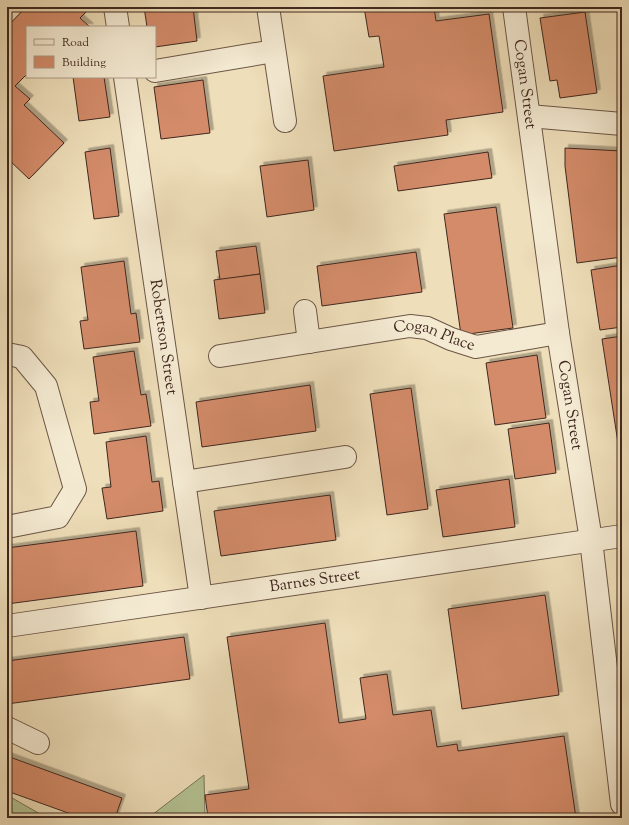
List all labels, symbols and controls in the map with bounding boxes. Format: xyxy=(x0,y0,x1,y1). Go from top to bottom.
legend xyxy=(26,26,156,78)
text: Road xyxy=(62,34,89,52)
street label: Cogan Street xyxy=(507,38,542,131)
text: Building xyxy=(62,54,106,72)
street label: Robertson Street xyxy=(143,278,183,397)
street label: Cogan Place xyxy=(392,314,478,357)
street label: Cogan Street xyxy=(551,359,588,452)
street label: Barnes Street xyxy=(268,563,362,599)

